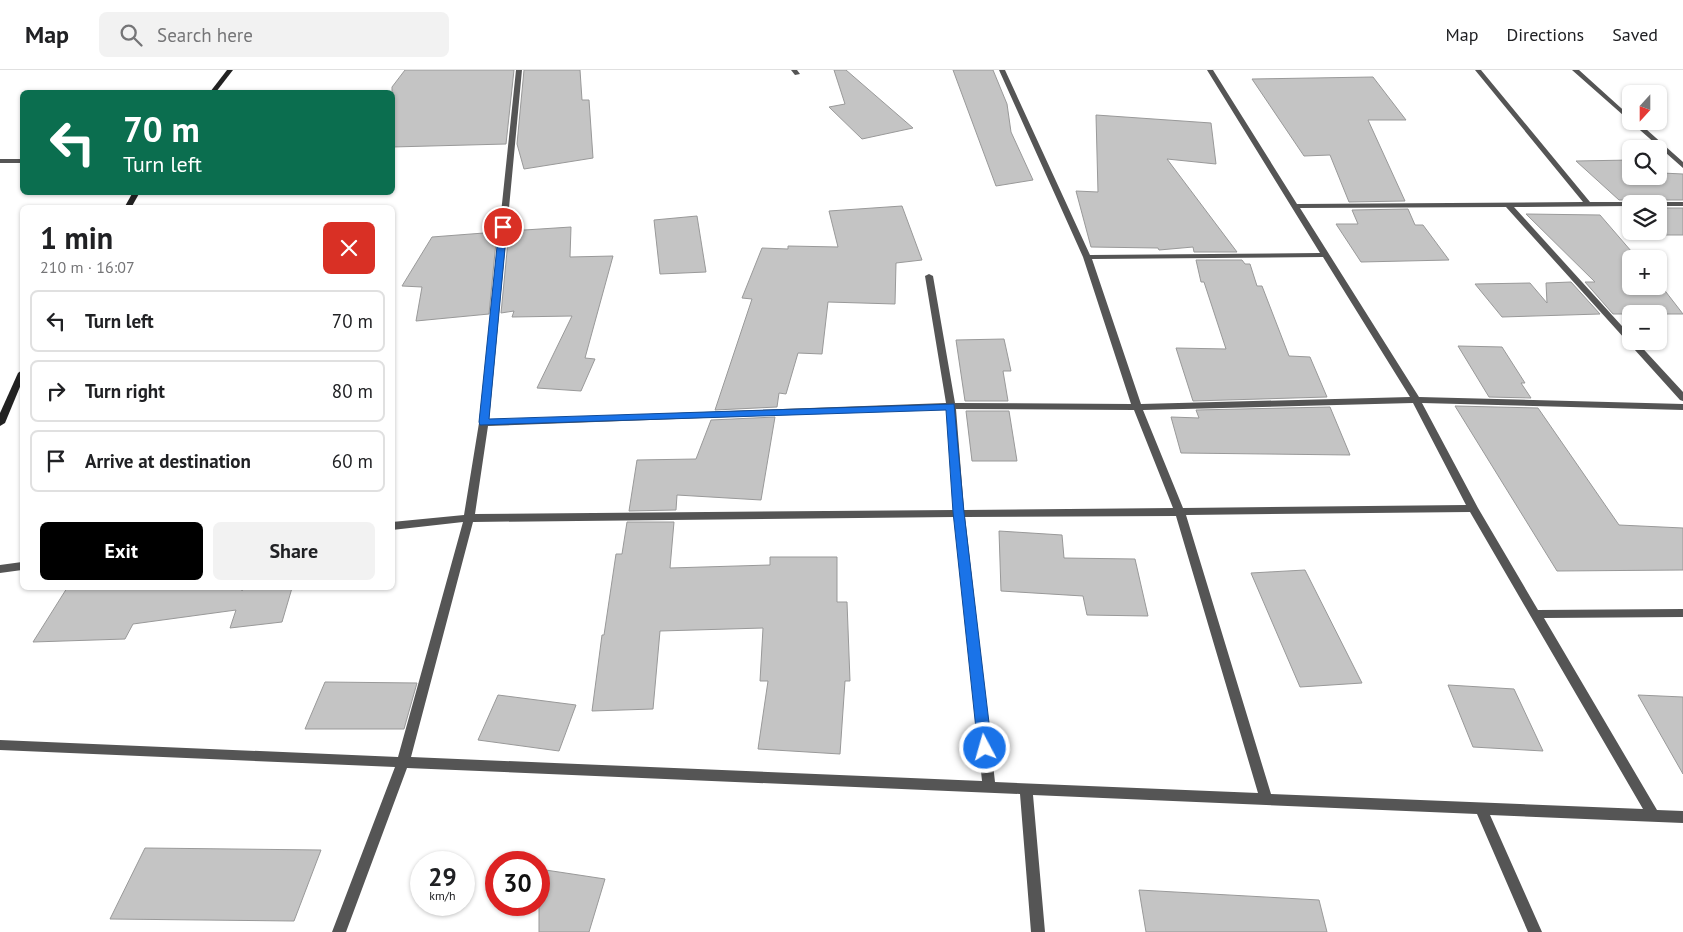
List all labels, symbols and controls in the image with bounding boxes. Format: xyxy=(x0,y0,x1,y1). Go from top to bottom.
search box xyxy=(99,12,449,57)
text: Map xyxy=(25,19,69,50)
icon: search xyxy=(117,21,145,49)
text: Search here xyxy=(157,23,253,47)
text: Map xyxy=(1446,23,1478,46)
text: Directions xyxy=(1506,23,1584,46)
text: Saved xyxy=(1612,23,1658,46)
north arrow xyxy=(1622,85,1668,130)
map controls xyxy=(1622,85,1667,350)
text: 70 m xyxy=(123,106,200,152)
icon: left xyxy=(40,110,105,175)
button: search xyxy=(1622,140,1667,185)
text: Turn left xyxy=(123,150,202,178)
button: layers xyxy=(1622,195,1667,240)
pin xyxy=(482,206,524,248)
icon: arrive xyxy=(489,213,517,241)
text: 1 min xyxy=(40,218,113,257)
button: close xyxy=(323,222,375,274)
button: + xyxy=(1622,250,1667,295)
text: 210 m · 16:07 xyxy=(40,257,135,277)
button: − xyxy=(1622,305,1667,350)
icon: left xyxy=(42,307,70,335)
text: Turn left xyxy=(85,309,154,333)
text: 70 m xyxy=(332,309,373,333)
icon: right xyxy=(42,377,70,405)
text: Turn right xyxy=(85,379,165,403)
text: 80 m xyxy=(332,379,373,403)
icon: arrive xyxy=(42,447,70,475)
text: Arrive at destination xyxy=(85,449,251,473)
text: 60 m xyxy=(332,449,373,473)
button: Exit xyxy=(40,522,203,580)
button: Share xyxy=(213,522,375,580)
position arrow xyxy=(958,721,1010,773)
speed limit sign: 30 xyxy=(485,851,550,916)
text: 29 xyxy=(428,861,457,893)
text: km/h xyxy=(429,888,456,903)

